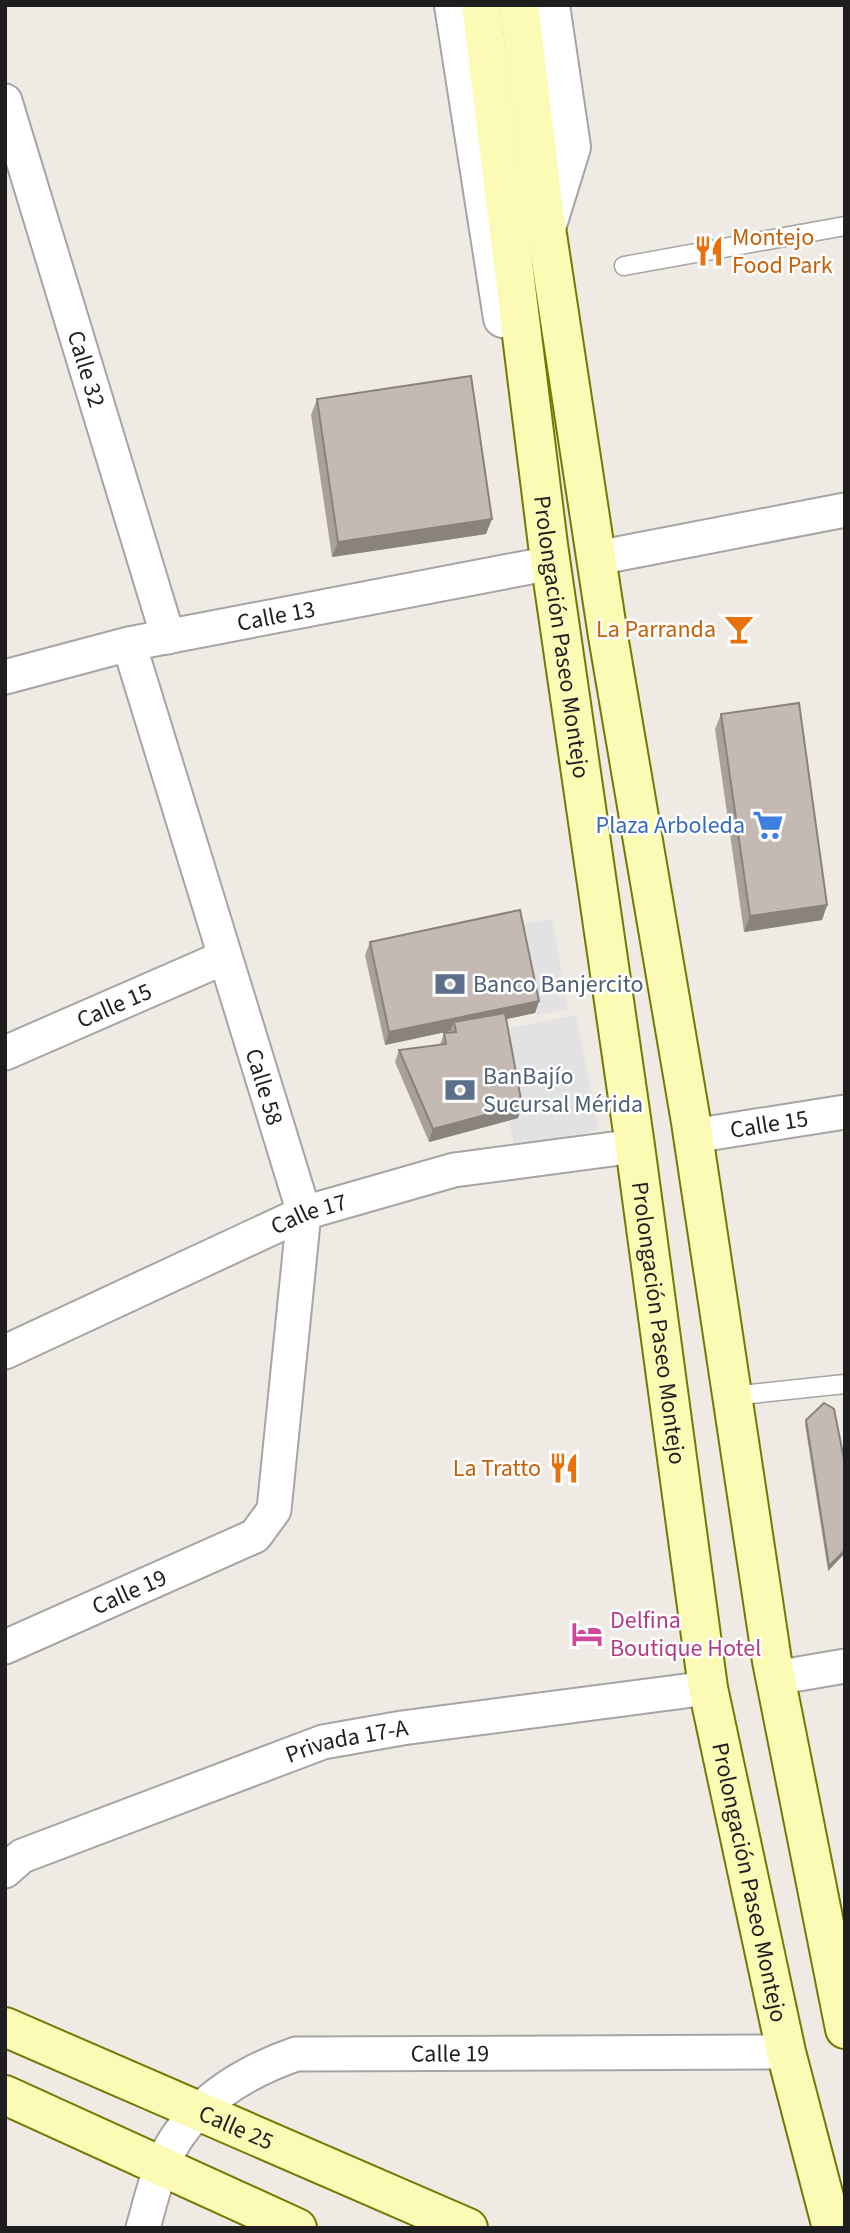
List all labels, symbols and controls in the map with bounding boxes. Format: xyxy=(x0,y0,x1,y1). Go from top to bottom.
place label: Montejo Food Park xyxy=(732,220,833,283)
restaurant icon: Montejo Food Park xyxy=(692,234,726,268)
street label: Calle 32 xyxy=(58,326,115,412)
street label: Prolongación Paseo Montejo xyxy=(524,493,599,781)
street label: Calle 13 xyxy=(234,591,318,640)
place label: La Parranda xyxy=(596,612,716,647)
bar icon: La Parranda xyxy=(722,612,756,646)
place label: Plaza Arboleda xyxy=(596,808,745,843)
supermarket icon: Plaza Arboleda xyxy=(751,808,785,842)
bank icon: Banco Banjercito xyxy=(433,967,467,1001)
place label: Banco Banjercito xyxy=(473,967,643,1002)
street label: Calle 15 xyxy=(71,974,157,1037)
street label: Calle 58 xyxy=(236,1044,292,1130)
place label: BanBajío Sucursal Mérida xyxy=(483,1059,643,1122)
bank icon: BanBajío Sucursal Mérida xyxy=(443,1073,477,1107)
street label: Calle 15 xyxy=(727,1101,811,1147)
street label: Prolongación Paseo Montejo xyxy=(622,1179,695,1467)
street label: Calle 17 xyxy=(265,1184,351,1244)
place label: La Tratto xyxy=(453,1451,541,1486)
restaurant icon: La Tratto xyxy=(547,1451,581,1485)
street label: Calle 19 xyxy=(86,1560,172,1624)
place label: Delfina Boutique Hotel xyxy=(610,1603,761,1666)
hotel icon: Delfina Boutique Hotel xyxy=(570,1617,604,1651)
street label: Privada 17-A xyxy=(280,1710,411,1772)
street label: Prolongación Paseo Montejo xyxy=(703,1739,797,2025)
street label: Calle 19 xyxy=(411,2036,489,2071)
street label: Calle 25 xyxy=(193,2096,279,2159)

